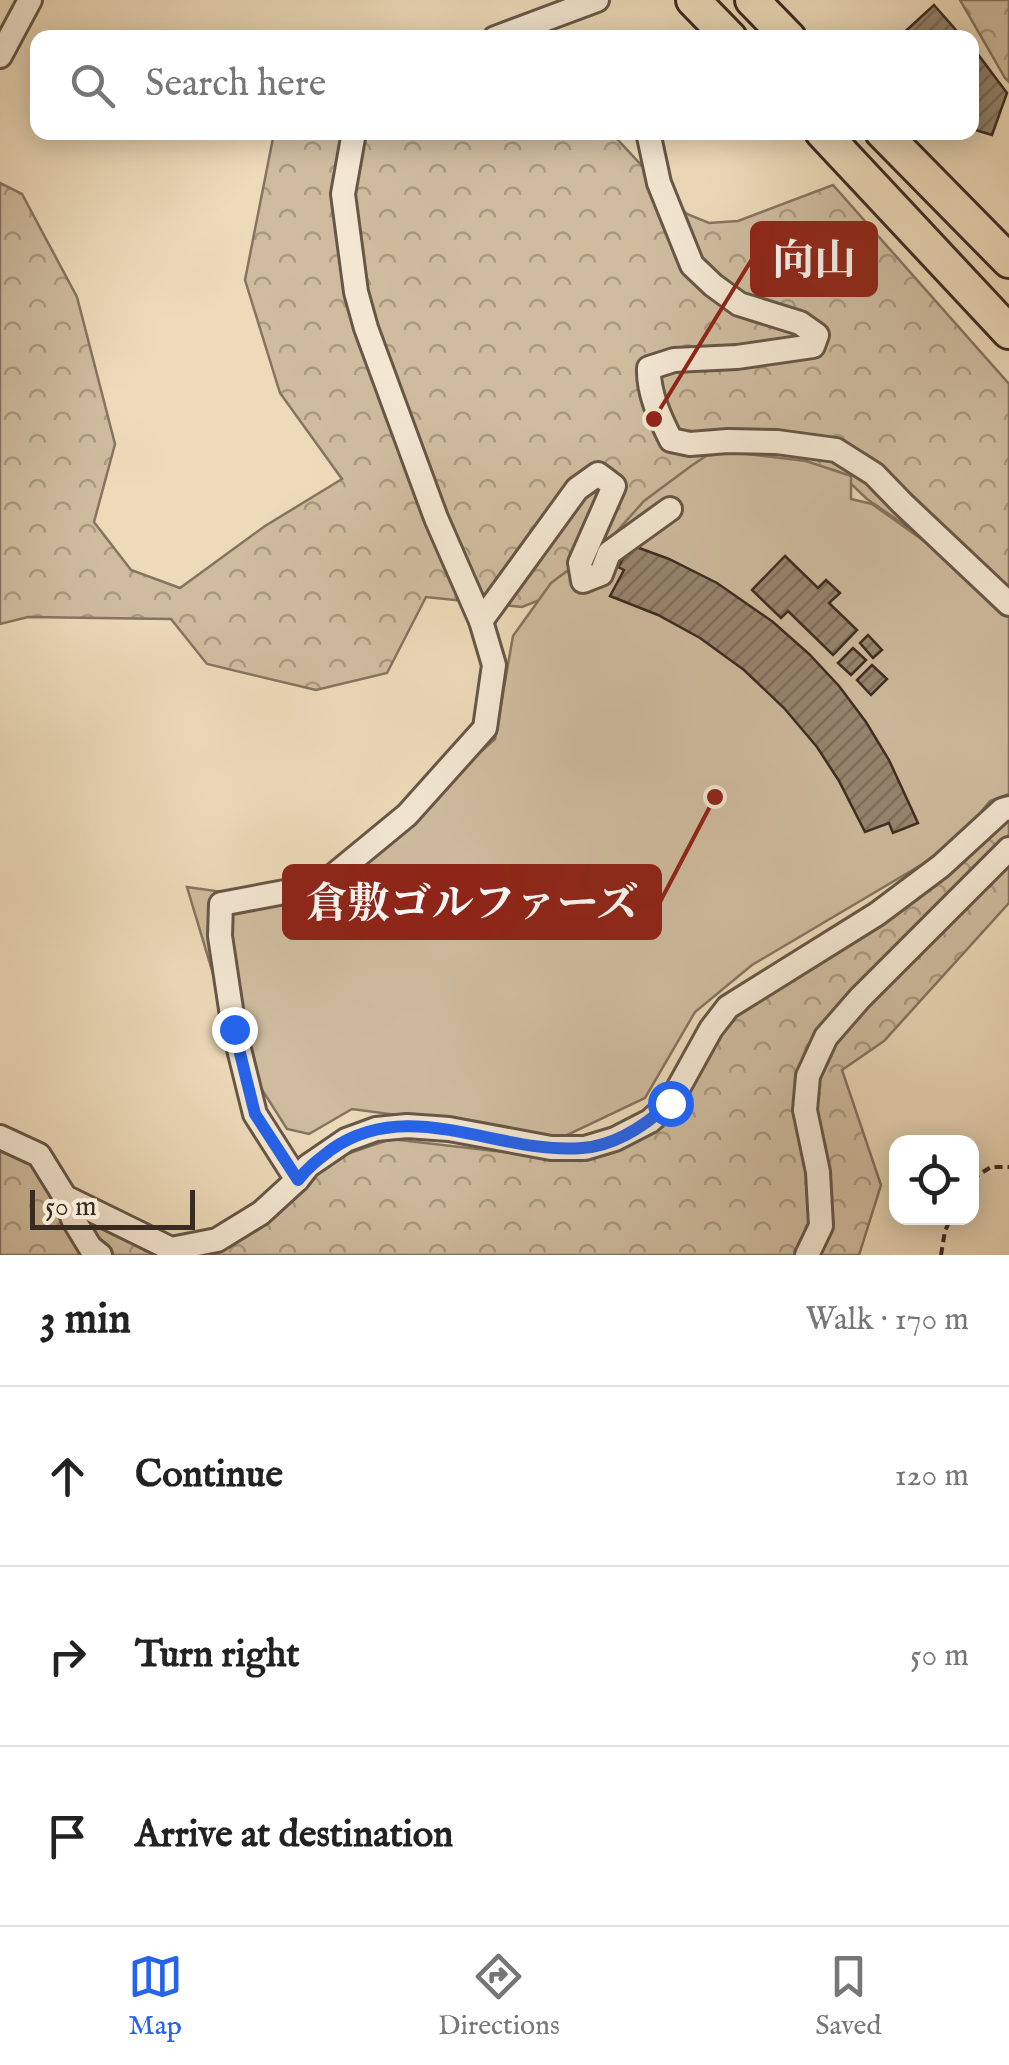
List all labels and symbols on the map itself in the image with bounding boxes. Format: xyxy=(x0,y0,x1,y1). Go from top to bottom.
callout: 向山 xyxy=(752,223,876,295)
text: 向山 xyxy=(772,236,856,289)
callout: 倉敷ゴルファーズ xyxy=(284,866,660,938)
text: 倉敷ゴルファーズ xyxy=(305,879,639,932)
route end xyxy=(212,1007,258,1053)
route start xyxy=(648,1081,694,1127)
scale bar xyxy=(30,1185,195,1230)

